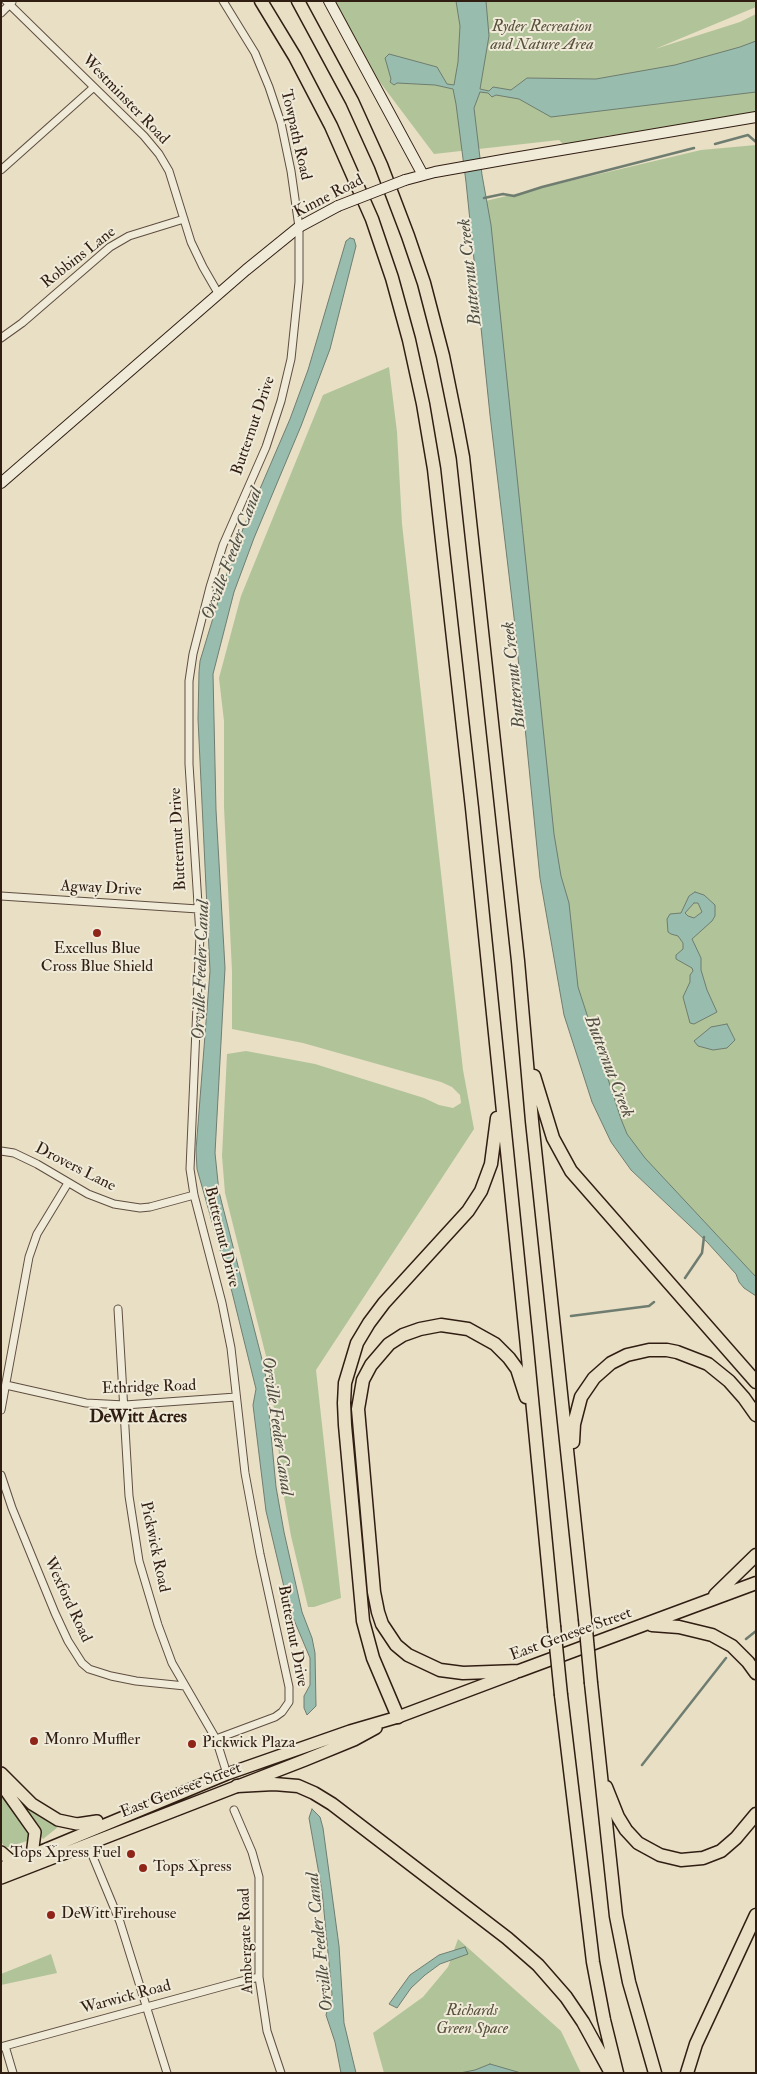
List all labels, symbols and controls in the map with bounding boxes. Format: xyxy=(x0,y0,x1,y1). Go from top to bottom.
park label: Ryder Recreation and Nature Area xyxy=(490,18,594,56)
street label: Westminster Road xyxy=(77,51,173,149)
street label: Towpath Road xyxy=(275,88,315,182)
street label: Kinne Road xyxy=(291,171,367,223)
water label: Butternut Creek xyxy=(455,217,487,327)
street label: Robbins Lane xyxy=(38,223,120,293)
street label: Butternut Drive xyxy=(228,374,280,478)
water label: Orville Feeder Canal xyxy=(198,485,268,623)
water label: Butternut Creek xyxy=(499,620,531,730)
street label: Butternut Drive xyxy=(167,787,191,891)
street label: Agway Drive xyxy=(60,877,142,901)
water label: Orville Feeder Canal xyxy=(189,900,215,1040)
marker: Excellus Blue Cross Blue Shield xyxy=(91,927,103,939)
place label: Excellus Blue Cross Blue Shield xyxy=(41,940,153,978)
water label: Butternut Creek xyxy=(579,1013,637,1121)
street label: Drovers Lane xyxy=(31,1139,119,1197)
street label: Butternut Drive xyxy=(199,1185,243,1289)
water label: Orville Feeder Canal xyxy=(256,1355,296,1497)
street label: Ethridge Road xyxy=(101,1377,197,1399)
district label: DeWitt Acres xyxy=(89,1407,187,1429)
street label: Pickwick Road xyxy=(135,1500,173,1594)
street label: Wexford Road xyxy=(39,1554,95,1646)
street label: Butternut Drive xyxy=(273,1583,311,1689)
street label: East Genesee Street xyxy=(508,1604,634,1666)
place label: Monro Muffler xyxy=(44,1731,140,1751)
place label: Pickwick Plaza xyxy=(202,1734,295,1754)
marker: Monro Muffler xyxy=(28,1735,40,1747)
marker: Pickwick Plaza xyxy=(186,1738,198,1750)
street label: East Genesee Street xyxy=(118,1759,244,1823)
place label: Tops Xpress Fuel xyxy=(11,1844,121,1864)
marker: Tops Xpress Fuel xyxy=(125,1848,137,1860)
place label: Tops Xpress xyxy=(153,1858,231,1878)
marker: Tops Xpress xyxy=(137,1862,149,1874)
water label: Orville Feeder Canal xyxy=(303,1871,339,2013)
street label: Ambergate Road xyxy=(236,1888,258,1994)
place label: DeWitt Firehouse xyxy=(61,1905,176,1925)
marker: DeWitt Firehouse xyxy=(45,1909,57,1921)
street label: Warwick Road xyxy=(79,1977,173,2019)
park label: Richards Green Space xyxy=(436,2002,508,2040)

